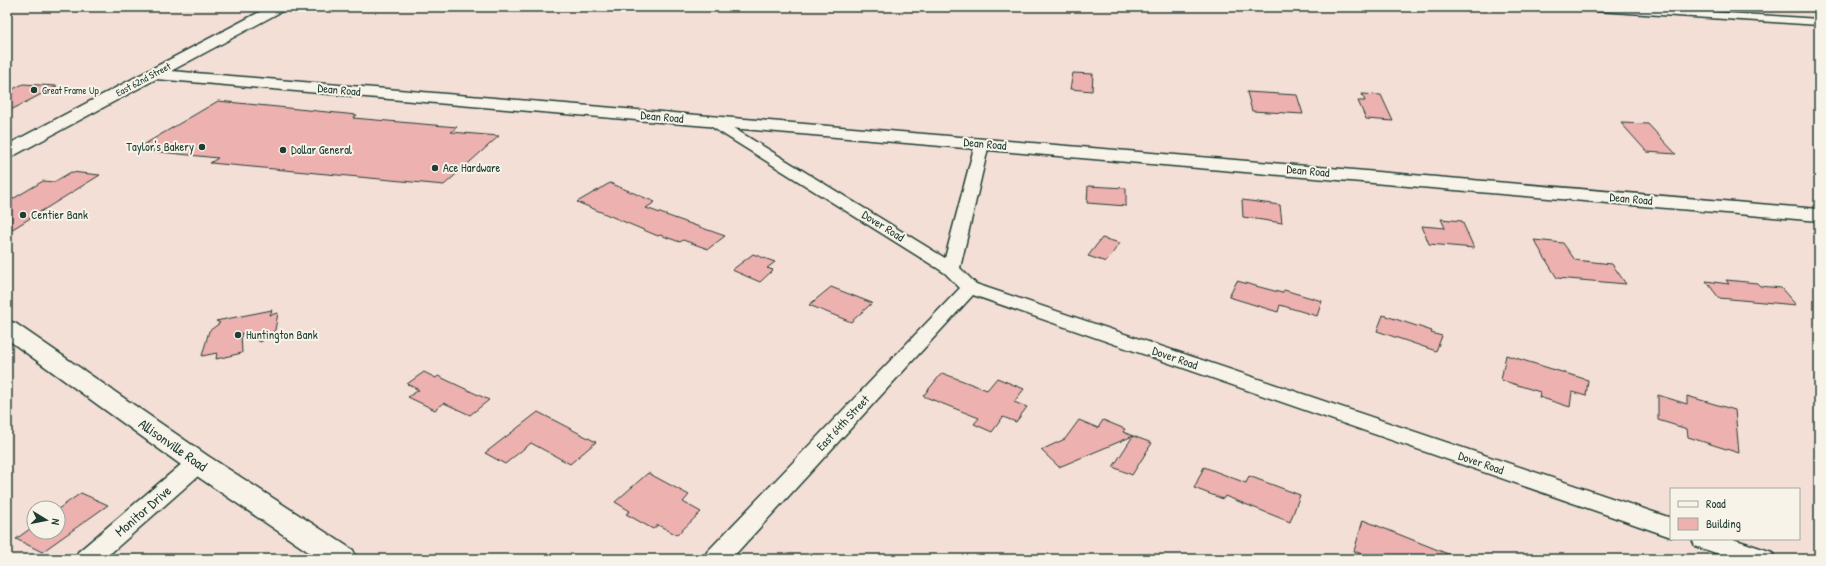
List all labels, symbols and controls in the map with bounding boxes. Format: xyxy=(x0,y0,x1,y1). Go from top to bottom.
street label: East 62nd Street xyxy=(113,59,174,99)
street label: Dean Road xyxy=(317,79,362,100)
place label: Great Frame Up xyxy=(42,84,99,97)
marker: Great Frame Up xyxy=(29,85,39,95)
street label: Dean Road xyxy=(640,106,685,127)
street label: Dean Road xyxy=(963,133,1008,154)
place label: Taylor's Bakery xyxy=(126,138,194,155)
place label: Dollar General xyxy=(291,141,353,158)
marker: Taylor's Bakery xyxy=(197,142,207,152)
marker: Dollar General xyxy=(278,145,288,155)
place label: Ace Hardware xyxy=(443,159,501,176)
street label: Dean Road xyxy=(1286,160,1331,181)
marker: Ace Hardware xyxy=(430,163,440,173)
street label: Dean Road xyxy=(1609,188,1654,209)
place label: Centier Bank xyxy=(31,206,88,223)
street label: Dover Road xyxy=(859,206,908,245)
marker: Centier Bank xyxy=(18,210,28,220)
place label: Huntington Bank xyxy=(246,326,318,343)
marker: Huntington Bank xyxy=(233,330,243,340)
street label: Dover Road xyxy=(1150,342,1201,373)
street label: East 64th Street xyxy=(812,390,874,454)
street label: Allisonville Road xyxy=(135,414,212,476)
street label: Dover Road xyxy=(1456,447,1507,478)
street label: Monitor Drive xyxy=(110,481,175,540)
legend xyxy=(1670,488,1800,540)
text: Road xyxy=(1706,495,1726,512)
north arrow xyxy=(26,500,66,540)
text: Building xyxy=(1706,515,1741,532)
text: N xyxy=(48,518,63,526)

